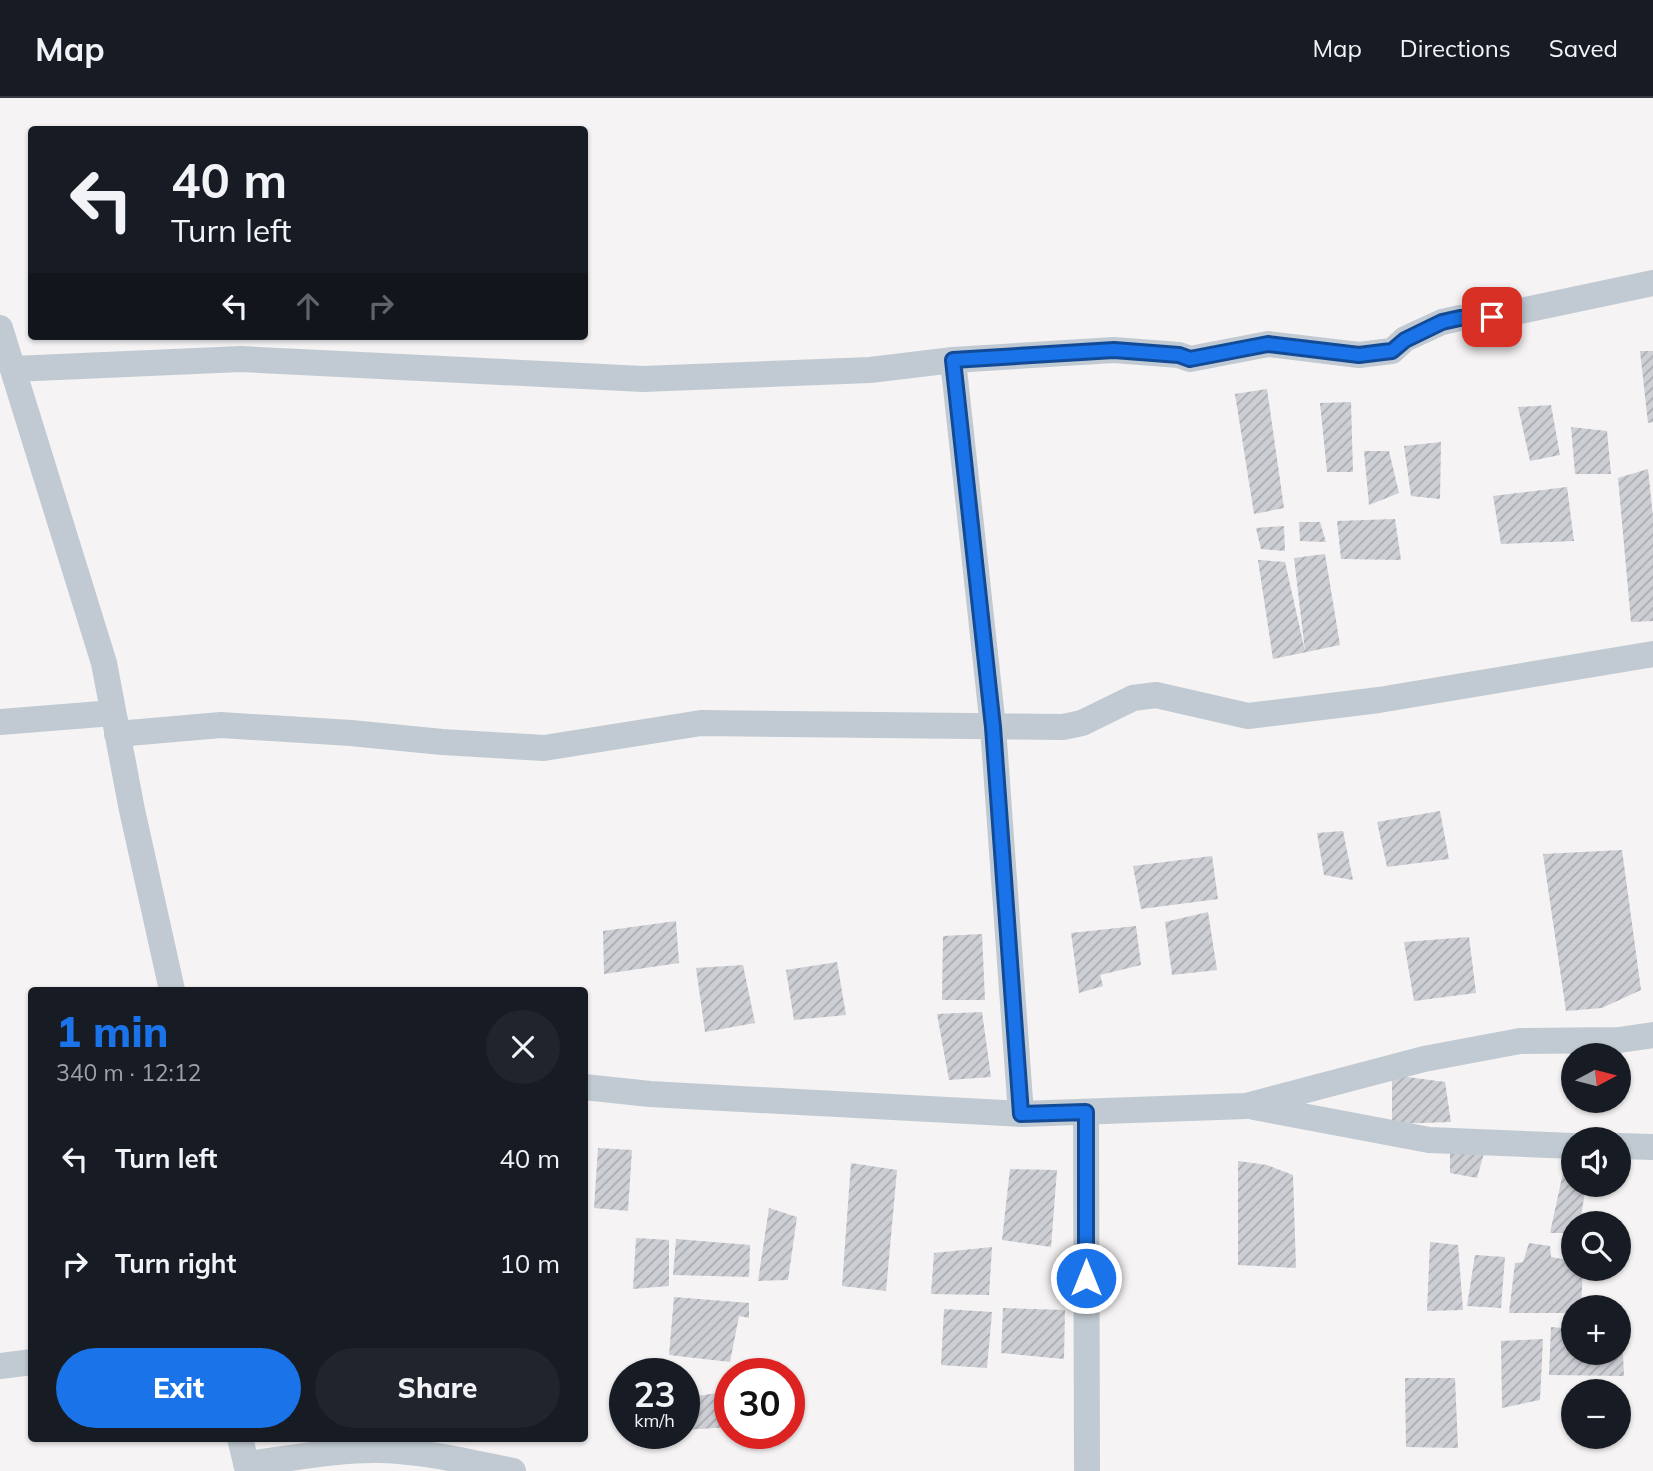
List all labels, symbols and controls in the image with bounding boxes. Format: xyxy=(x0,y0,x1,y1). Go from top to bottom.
text: Map xyxy=(35,28,105,69)
text: Map xyxy=(1312,33,1362,63)
text: Directions xyxy=(1400,33,1511,63)
text: Saved xyxy=(1549,33,1618,63)
text: 40 m xyxy=(171,149,287,210)
icon: left xyxy=(56,154,147,245)
text: Turn left xyxy=(171,210,291,250)
icon: left xyxy=(216,287,254,325)
icon: ahead xyxy=(289,287,327,325)
icon: right xyxy=(362,287,400,325)
pin xyxy=(1462,287,1522,347)
icon: arrive xyxy=(1473,298,1511,336)
text: 1 min xyxy=(56,1005,169,1058)
button: close xyxy=(486,1010,560,1084)
north arrow xyxy=(1561,1043,1631,1113)
map controls xyxy=(1561,1043,1631,1449)
text: 340 m · 12:12 xyxy=(56,1058,201,1087)
button: sound xyxy=(1561,1127,1631,1197)
icon: left xyxy=(56,1140,94,1178)
text: Turn left xyxy=(115,1142,217,1175)
text: 40 m xyxy=(499,1142,560,1175)
button: search xyxy=(1561,1211,1631,1281)
position arrow xyxy=(1049,1241,1123,1315)
icon: right xyxy=(56,1245,94,1283)
text: Turn right xyxy=(115,1247,236,1280)
text: 10 m xyxy=(499,1247,560,1280)
button: + xyxy=(1561,1295,1631,1365)
button: Exit xyxy=(56,1348,301,1428)
button: Share xyxy=(315,1348,560,1428)
speed limit sign: 30 xyxy=(714,1358,805,1449)
text: 23 xyxy=(633,1372,676,1416)
button: − xyxy=(1561,1379,1631,1449)
text: km/h xyxy=(634,1409,675,1432)

